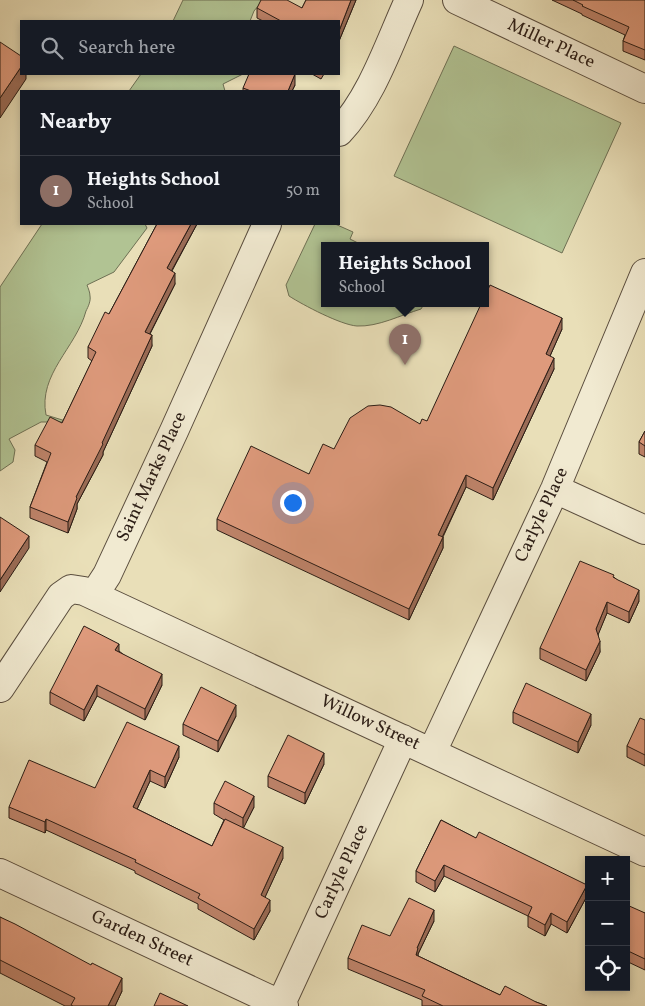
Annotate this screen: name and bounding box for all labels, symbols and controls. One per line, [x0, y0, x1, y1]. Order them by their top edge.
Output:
street label: Miller Place [503, 13, 599, 75]
search box [20, 20, 340, 75]
icon: search [38, 34, 66, 62]
text: Search here [78, 35, 175, 61]
text: Nearby [40, 108, 111, 137]
text: Heights School [87, 167, 220, 193]
text: 1 [53, 180, 59, 202]
text: 50 m [286, 180, 320, 202]
text: School [87, 193, 134, 215]
popup [321, 242, 489, 307]
text: Heights School [338, 251, 472, 277]
text: School [338, 277, 385, 299]
pin: 1 [389, 324, 421, 365]
street label: Saint Marks Place [111, 408, 193, 546]
street label: Carlyle Place [509, 463, 575, 567]
your location [280, 490, 306, 516]
street label: Willow Street [316, 689, 424, 757]
street label: Carlyle Place [309, 820, 375, 924]
map controls [585, 856, 630, 991]
button: + [585, 856, 630, 901]
button: − [585, 901, 630, 946]
street label: Garden Street [87, 904, 197, 974]
button: locate [585, 946, 630, 991]

